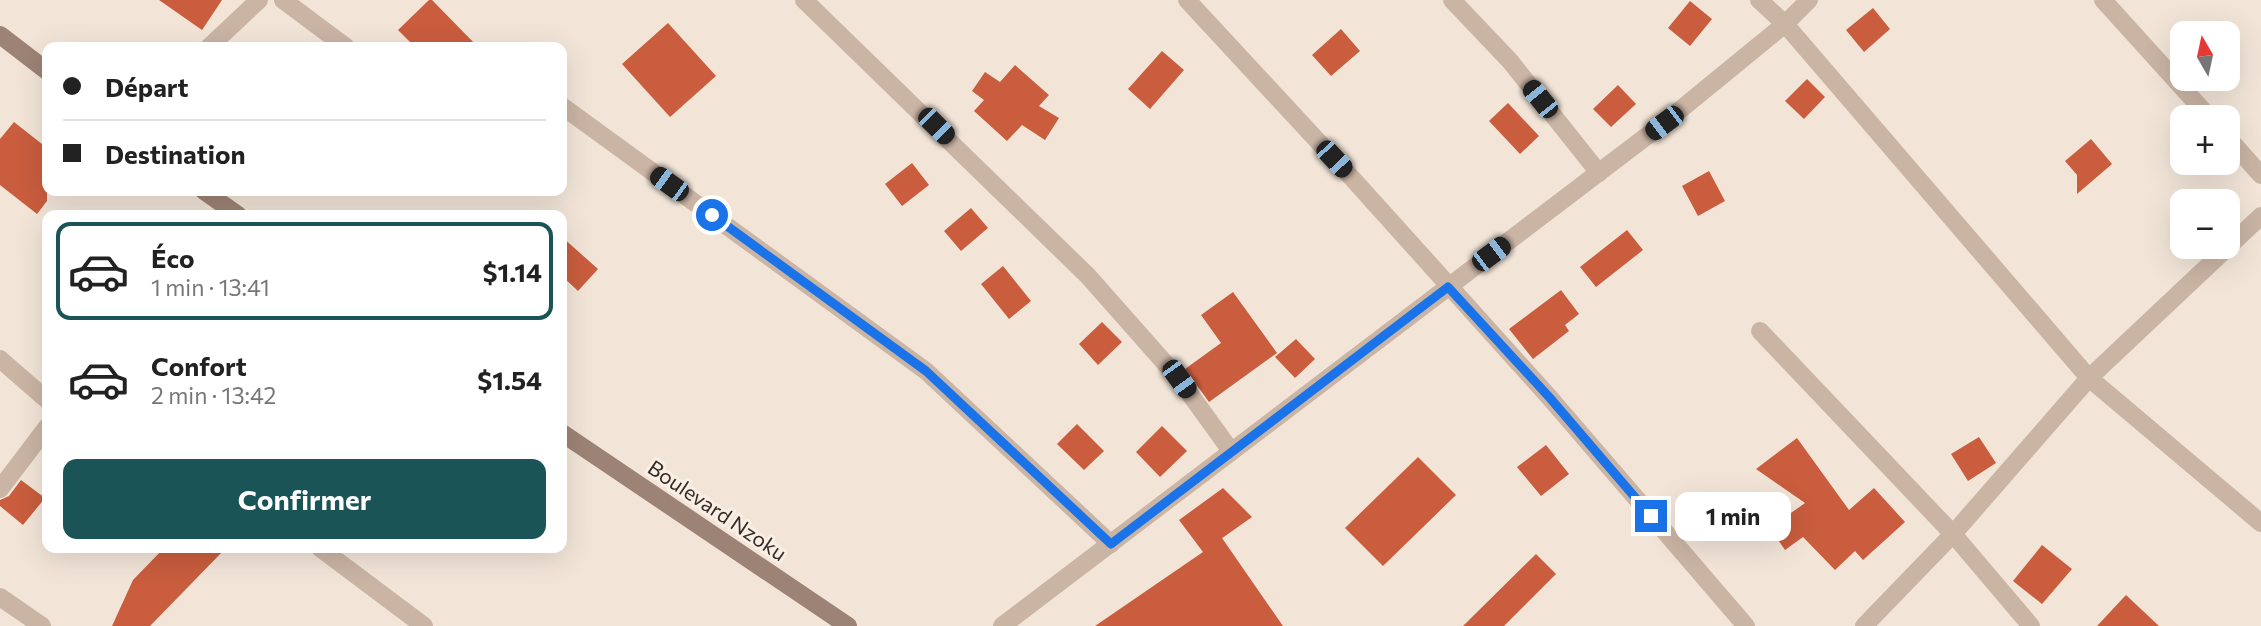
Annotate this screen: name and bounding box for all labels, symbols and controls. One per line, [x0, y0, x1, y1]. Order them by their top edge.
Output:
north arrow [2170, 21, 2240, 91]
map controls [2170, 21, 2240, 259]
text: Départ [105, 71, 189, 102]
car [1519, 76, 1562, 122]
car [1641, 102, 1688, 144]
car [914, 104, 959, 148]
button: + [2170, 105, 2240, 175]
car [1312, 136, 1357, 182]
text: Destination [105, 138, 246, 169]
car [646, 163, 693, 205]
button: − [2170, 189, 2240, 259]
route start [696, 199, 728, 231]
car [1468, 233, 1515, 275]
icon: car [67, 240, 130, 303]
text: Éco [151, 242, 195, 273]
text: $1.14 [483, 256, 542, 287]
text: 1 min · 13:41 [151, 273, 270, 301]
icon: car [67, 348, 130, 411]
text: Confort [151, 350, 247, 381]
car [1159, 356, 1200, 402]
text: $1.54 [477, 364, 542, 395]
text: 2 min · 13:42 [151, 381, 276, 409]
street label: Boulevard Nzoku [644, 454, 792, 565]
button: Confirmer [63, 459, 546, 539]
callout: 1 min [1676, 491, 1791, 540]
route end [1635, 500, 1667, 532]
text: 1 min [1706, 502, 1760, 530]

